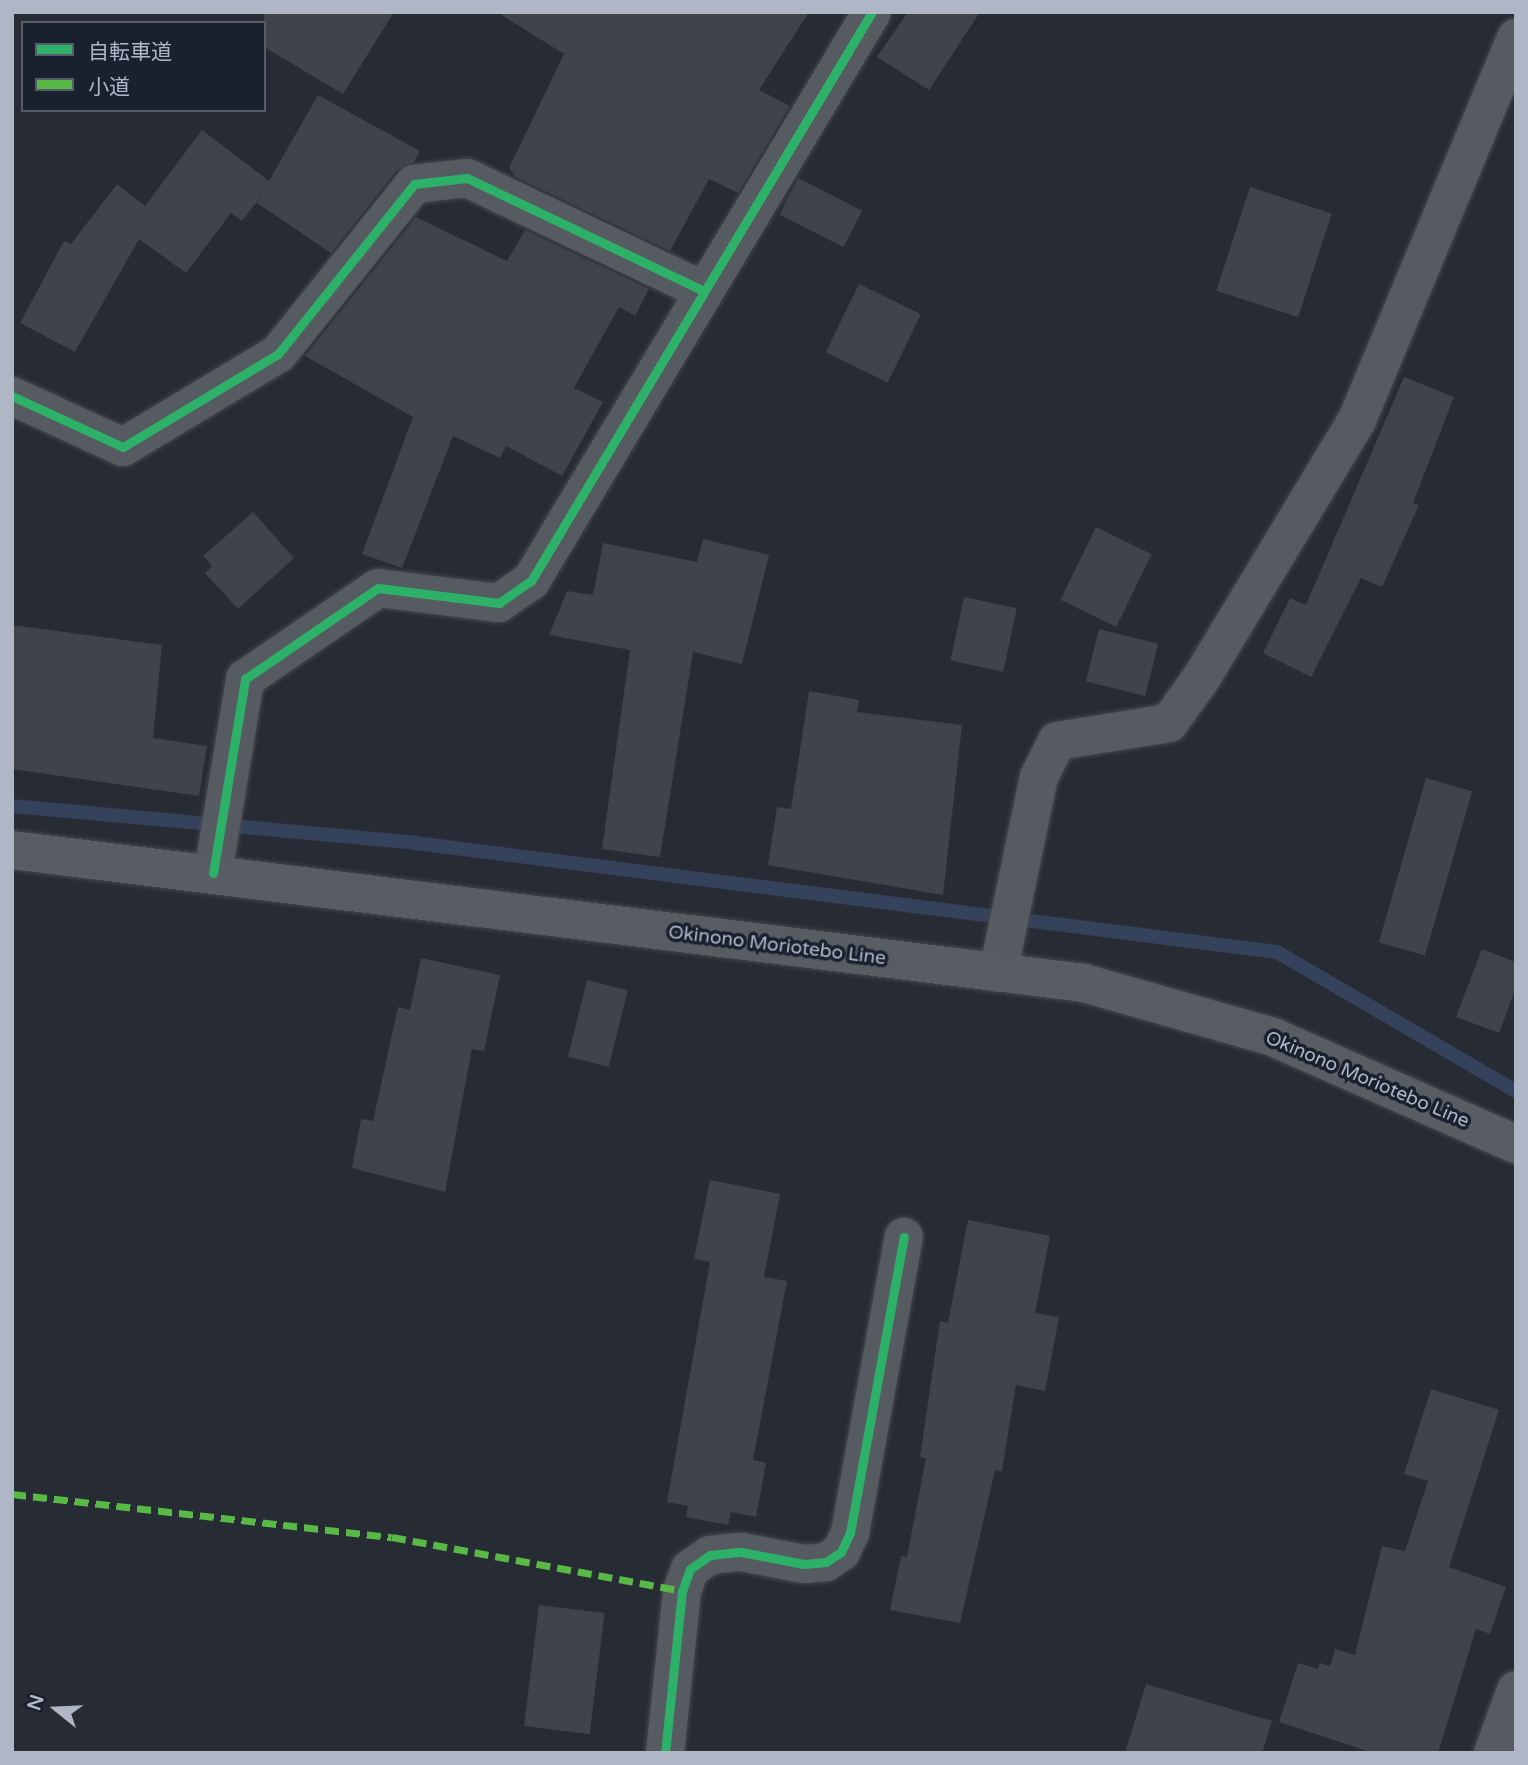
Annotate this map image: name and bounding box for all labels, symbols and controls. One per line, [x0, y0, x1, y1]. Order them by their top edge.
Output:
legend [21, 21, 266, 112]
text: 自転車道 [88, 40, 172, 65]
text: 小道 [88, 75, 130, 100]
street label: Okinono Moriotebo Line [667, 921, 887, 971]
street label: Okinono Moriotebo Line [1262, 1027, 1472, 1133]
north arrow [21, 1674, 91, 1744]
text: N [23, 1692, 49, 1713]

